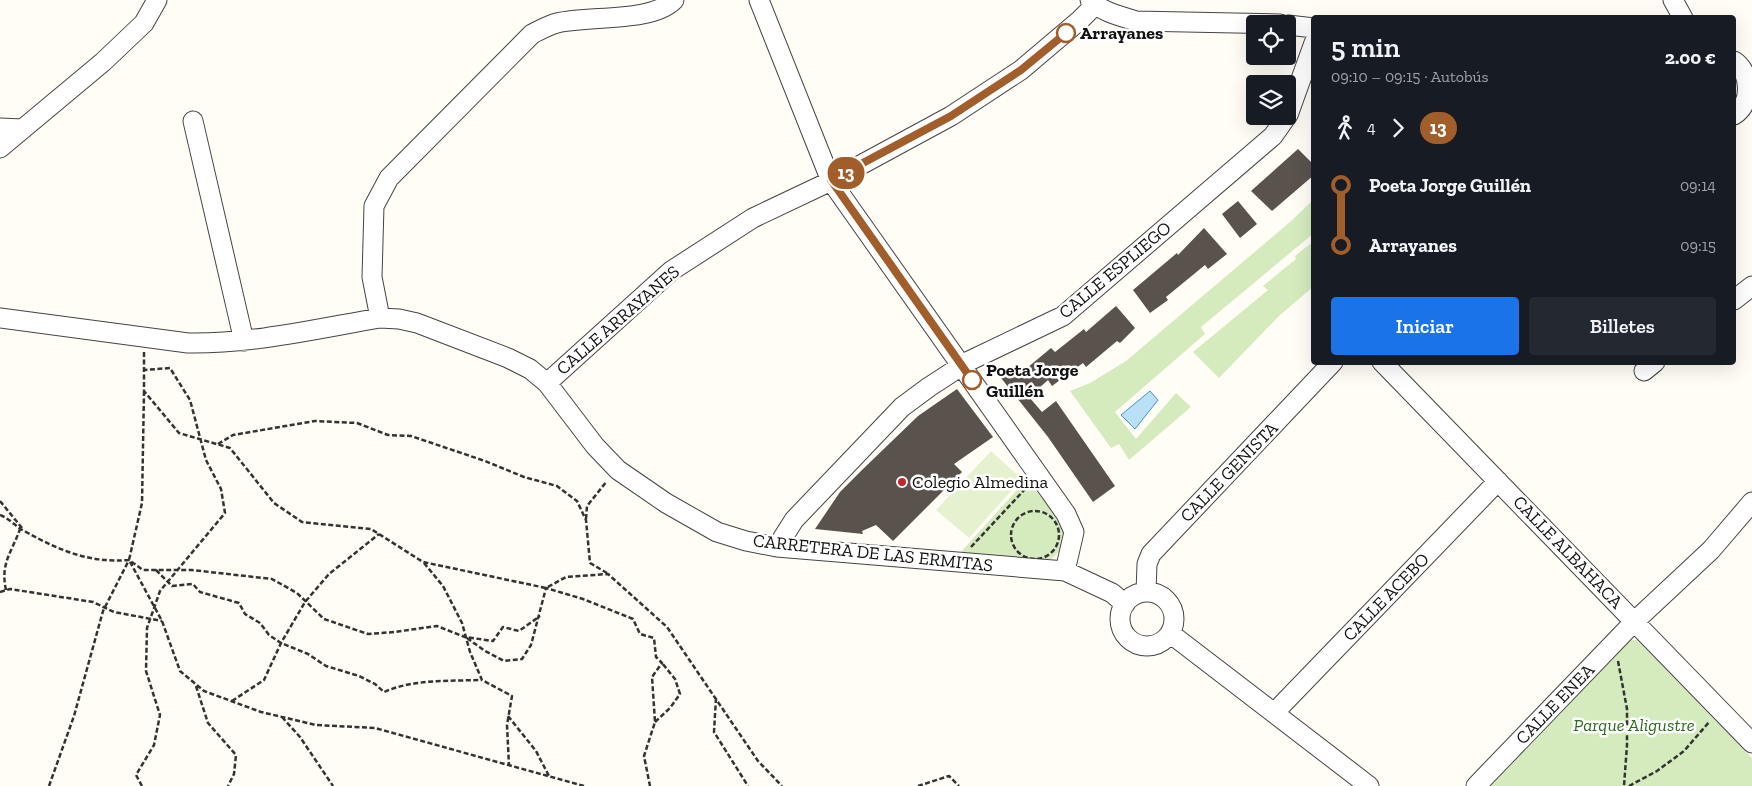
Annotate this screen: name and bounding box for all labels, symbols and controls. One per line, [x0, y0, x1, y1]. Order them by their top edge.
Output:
map controls [1246, 15, 1296, 125]
button: locate [1246, 15, 1296, 65]
place label: Arrayanes [1080, 22, 1163, 44]
marker: Arrayanes [1056, 23, 1076, 43]
text: 5 min [1331, 31, 1400, 64]
text: 2.00 € [1665, 46, 1716, 69]
text: 09:10 – 09:15 · Autobús [1331, 67, 1489, 86]
button: layers [1246, 75, 1296, 125]
icon: walk [1331, 114, 1359, 142]
icon: forward [1384, 114, 1412, 142]
text: 13 [1430, 117, 1447, 139]
text: 4 [1367, 118, 1376, 137]
line badge: 13 [824, 157, 868, 189]
text: 13 [838, 162, 854, 184]
text: Poeta Jorge Guillén [1369, 174, 1531, 197]
text: 09:14 [1680, 176, 1716, 195]
street label: CALLE ESPLIEGO [1054, 217, 1176, 323]
text: Arrayanes [1369, 234, 1457, 257]
text: 09:15 [1680, 236, 1716, 255]
street label: CALLE ARRAYANES [552, 261, 684, 379]
button: Iniciar [1331, 297, 1519, 355]
button: Billetes [1529, 297, 1716, 355]
place label: Poeta Jorge Guillén [986, 359, 1079, 402]
marker: Poeta Jorge Guillén [962, 370, 982, 390]
street label: CALLE GENISTA [1176, 417, 1283, 527]
place label: Colegio Almedina [912, 471, 1048, 493]
marker: Colegio Almedina [896, 476, 908, 488]
street label: CALLE ALBAHACA [1508, 491, 1628, 613]
street label: CARRETERA DE LAS ERMITAS [752, 529, 994, 577]
street label: CALLE ACEBO [1338, 548, 1434, 646]
street label: CALLE ENEA [1511, 659, 1599, 749]
park label: Parque Aligustre [1573, 714, 1695, 736]

